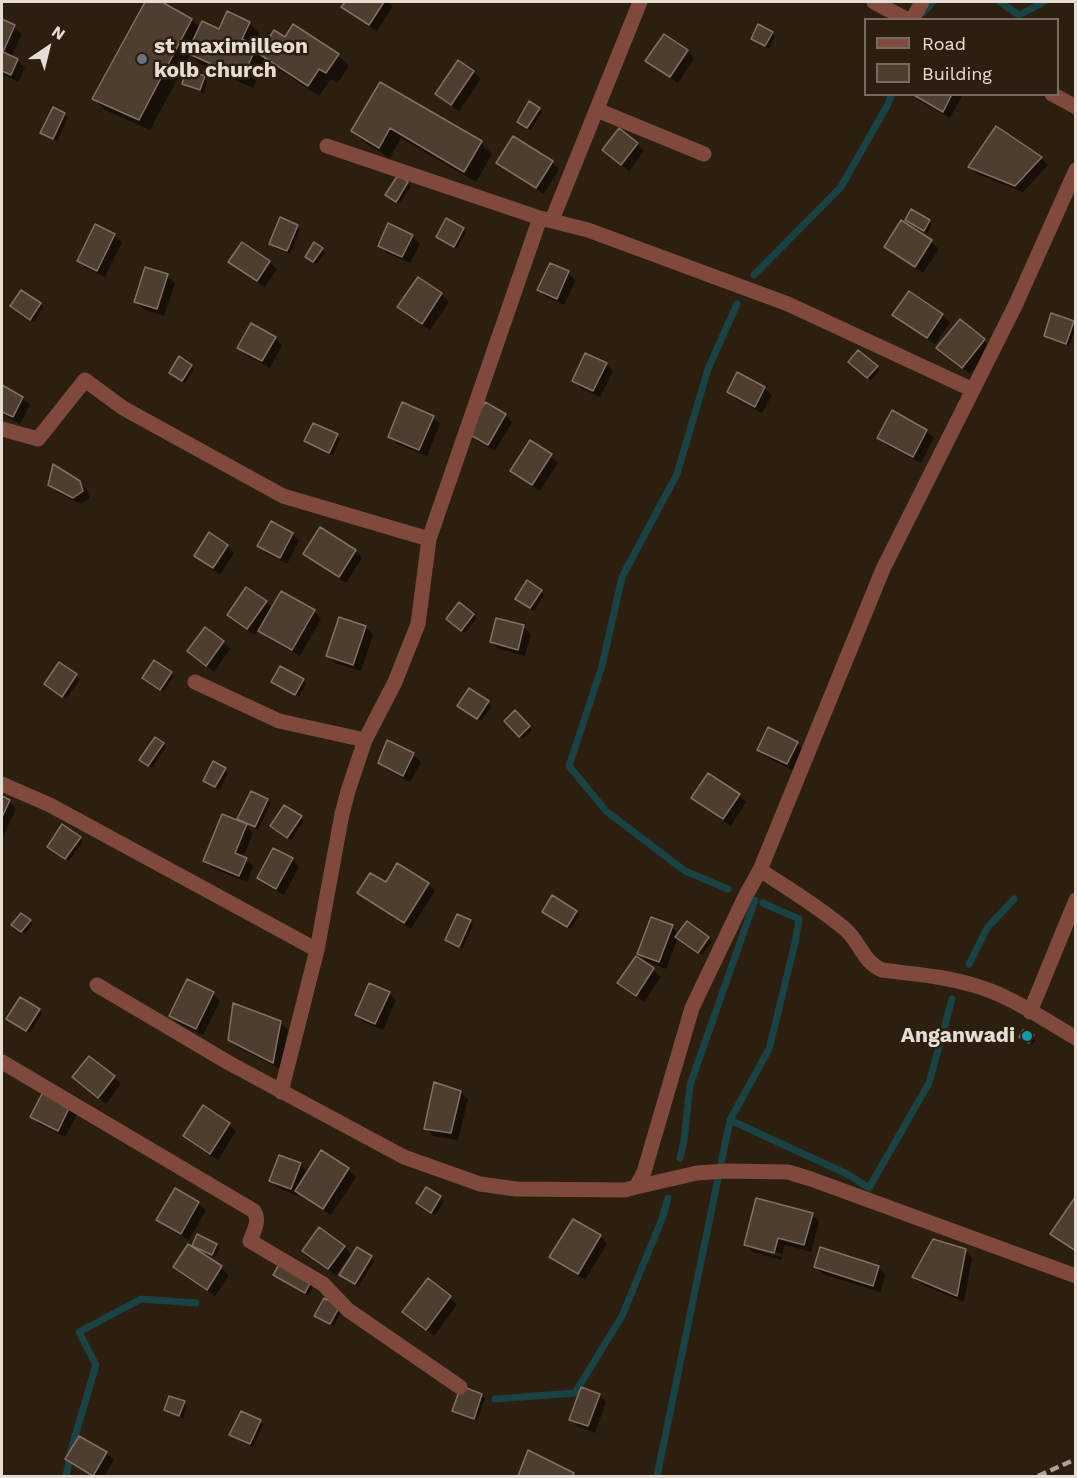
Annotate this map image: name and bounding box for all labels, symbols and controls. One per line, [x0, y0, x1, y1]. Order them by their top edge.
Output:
north arrow [18, 18, 78, 78]
legend [864, 18, 1059, 96]
text: N [48, 22, 69, 44]
text: Road [922, 33, 966, 54]
place label: st maximilleon kolb church [154, 34, 308, 84]
marker: st maximilleon kolb church [135, 52, 149, 66]
text: Building [922, 63, 992, 84]
place label: Anganwadi [901, 1023, 1015, 1049]
marker: Anganwadi [1020, 1029, 1034, 1043]

